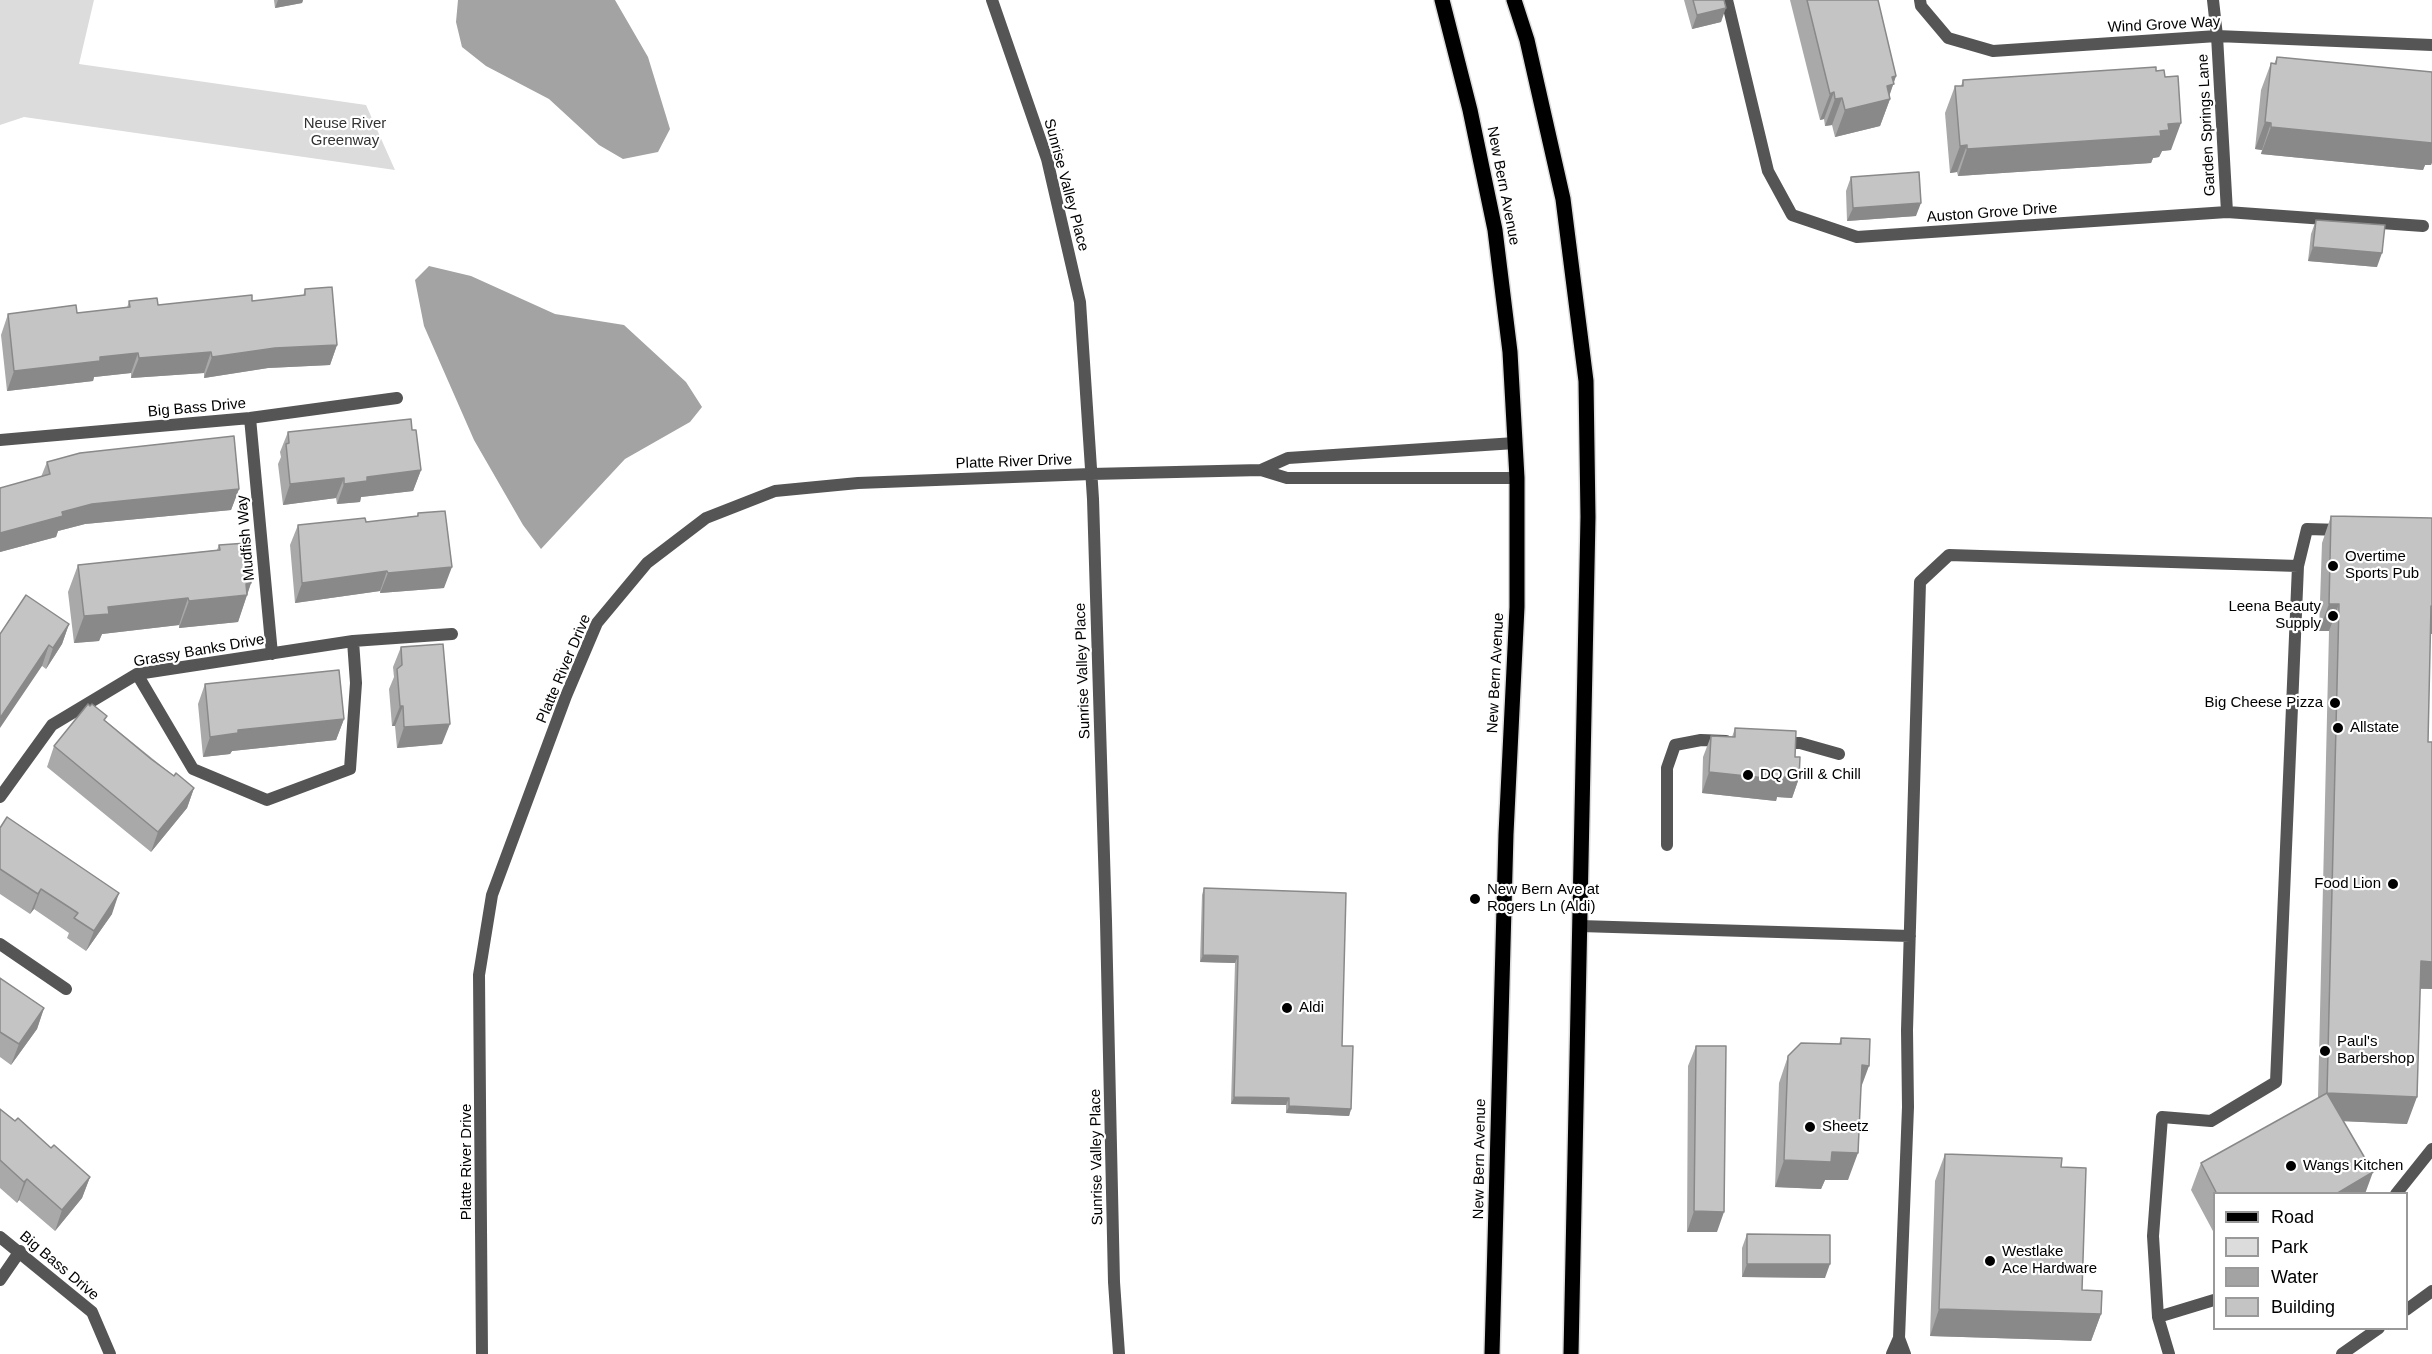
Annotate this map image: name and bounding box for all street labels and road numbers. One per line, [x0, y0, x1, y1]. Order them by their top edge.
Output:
street label: Wind Grove Way [2107, 13, 2221, 37]
street label: Garden Springs Lane [2194, 53, 2220, 197]
street label: Sunrise Valley Place [1040, 117, 1092, 253]
street label: New Bern Avenue [1483, 125, 1523, 247]
street label: Auston Grove Drive [1926, 199, 2058, 227]
street label: Big Bass Drive [147, 395, 247, 421]
street label: Platte River Drive [955, 451, 1073, 473]
street label: Mudfish Way [233, 494, 259, 582]
street label: Sunrise Valley Place [1072, 602, 1094, 740]
street label: Platte River Drive [533, 612, 595, 726]
street label: New Bern Avenue [1484, 612, 1508, 734]
street label: Grassy Banks Drive [132, 631, 266, 671]
street label: Sunrise Valley Place [1087, 1089, 1107, 1225]
street label: New Bern Avenue [1470, 1099, 1490, 1219]
street label: Platte River Drive [458, 1104, 476, 1220]
street label: Big Bass Drive [16, 1227, 102, 1305]

